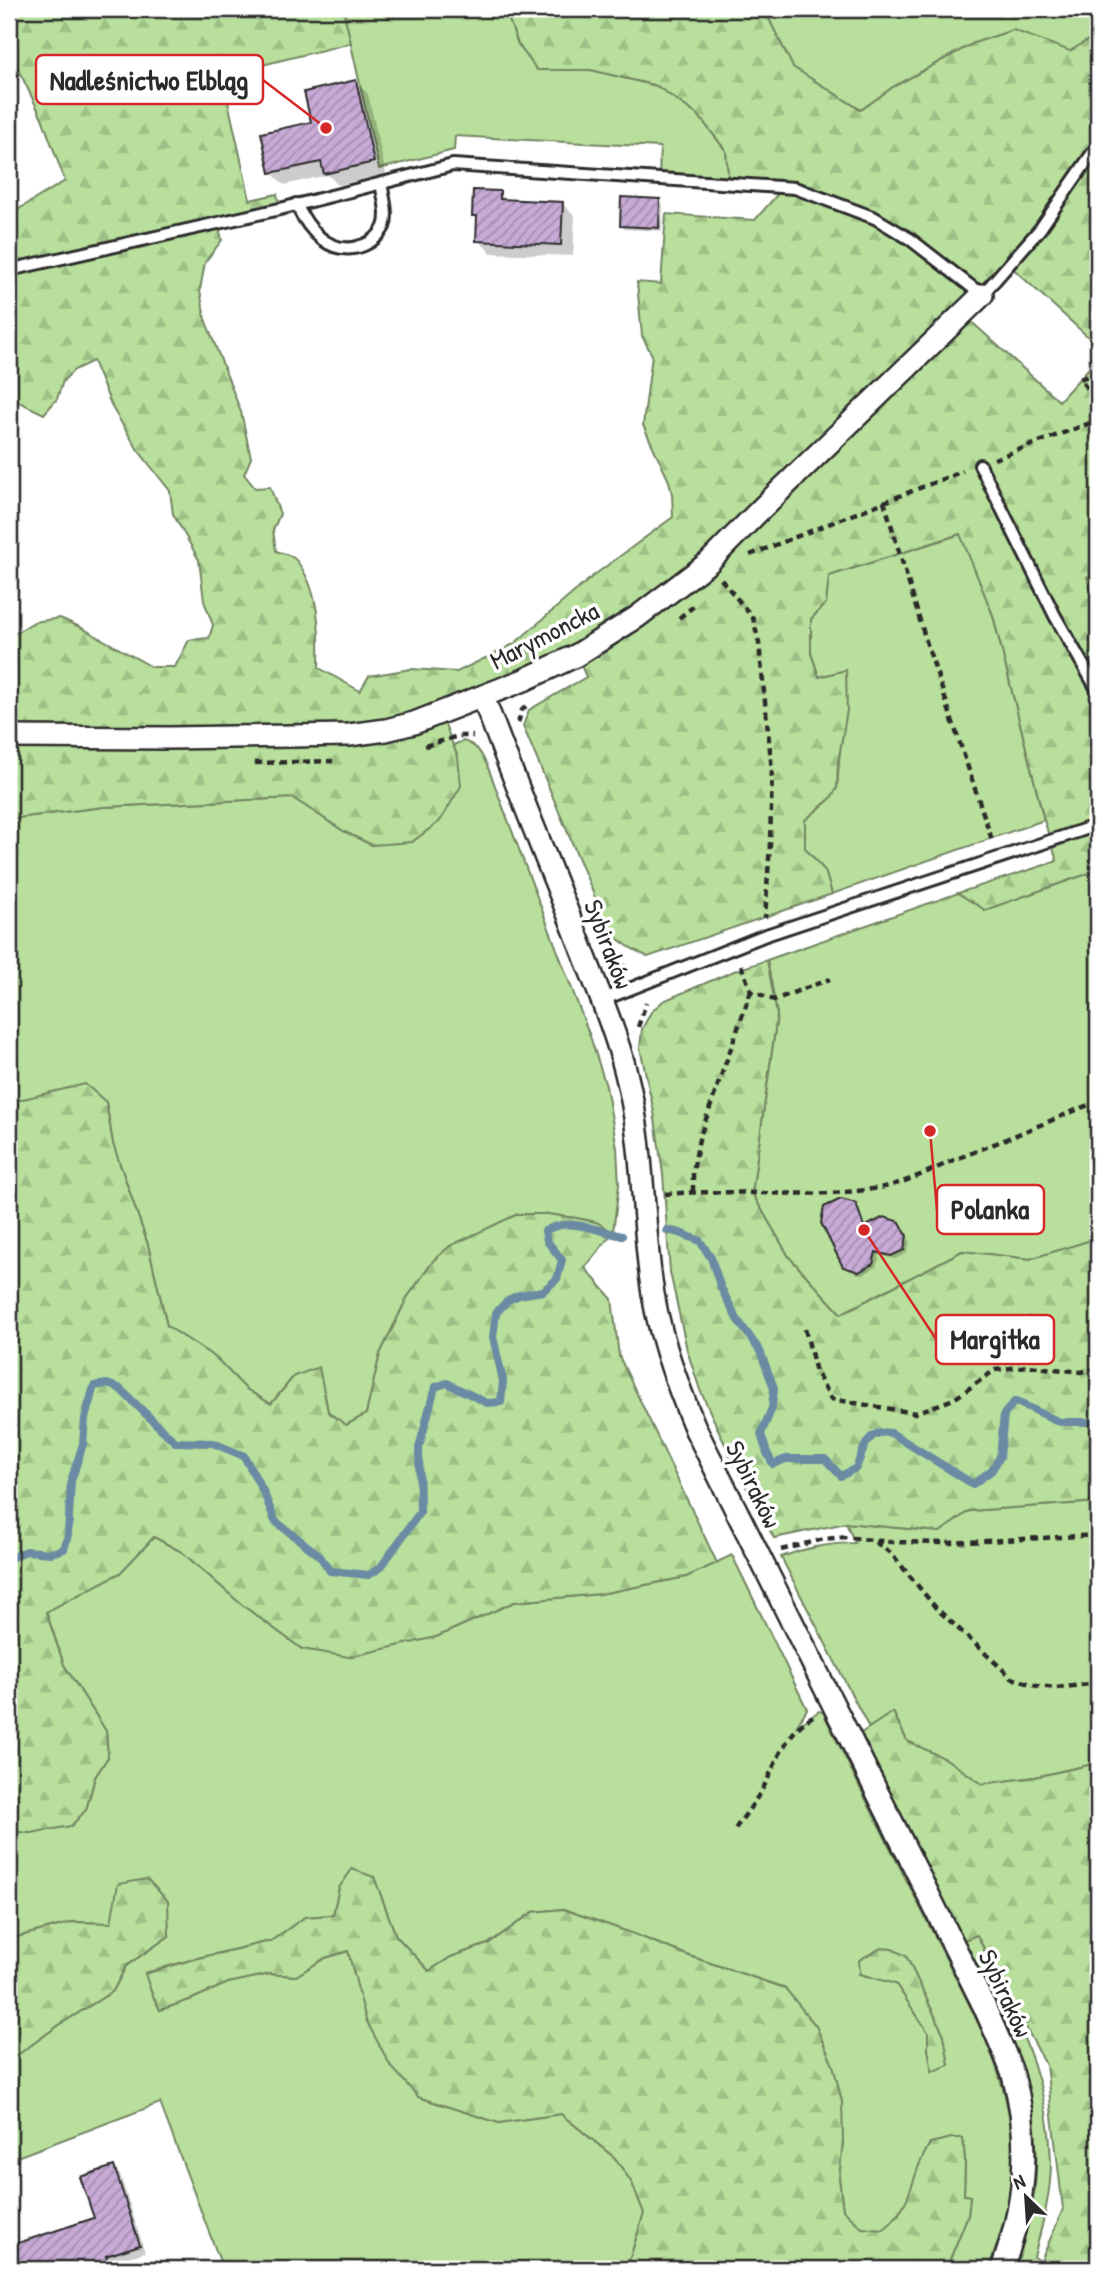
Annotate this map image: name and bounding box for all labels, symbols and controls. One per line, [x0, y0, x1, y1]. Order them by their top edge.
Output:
callout: Nadleśnictwo Elbląg [36, 55, 263, 104]
text: Nadleśnictwo Elbląg [50, 61, 248, 100]
street label: Marymoncka [484, 593, 604, 677]
street label: Sybiraków [576, 894, 642, 994]
callout: Polanka [937, 1185, 1044, 1234]
text: Polanka [951, 1190, 1029, 1228]
callout: Margitka [936, 1315, 1054, 1364]
text: Margitka [950, 1320, 1040, 1359]
street label: Sybiraków [718, 1435, 790, 1533]
street label: Sybiraków [970, 1943, 1042, 2043]
north arrow [992, 2162, 1062, 2232]
text: N [1009, 2168, 1029, 2196]

